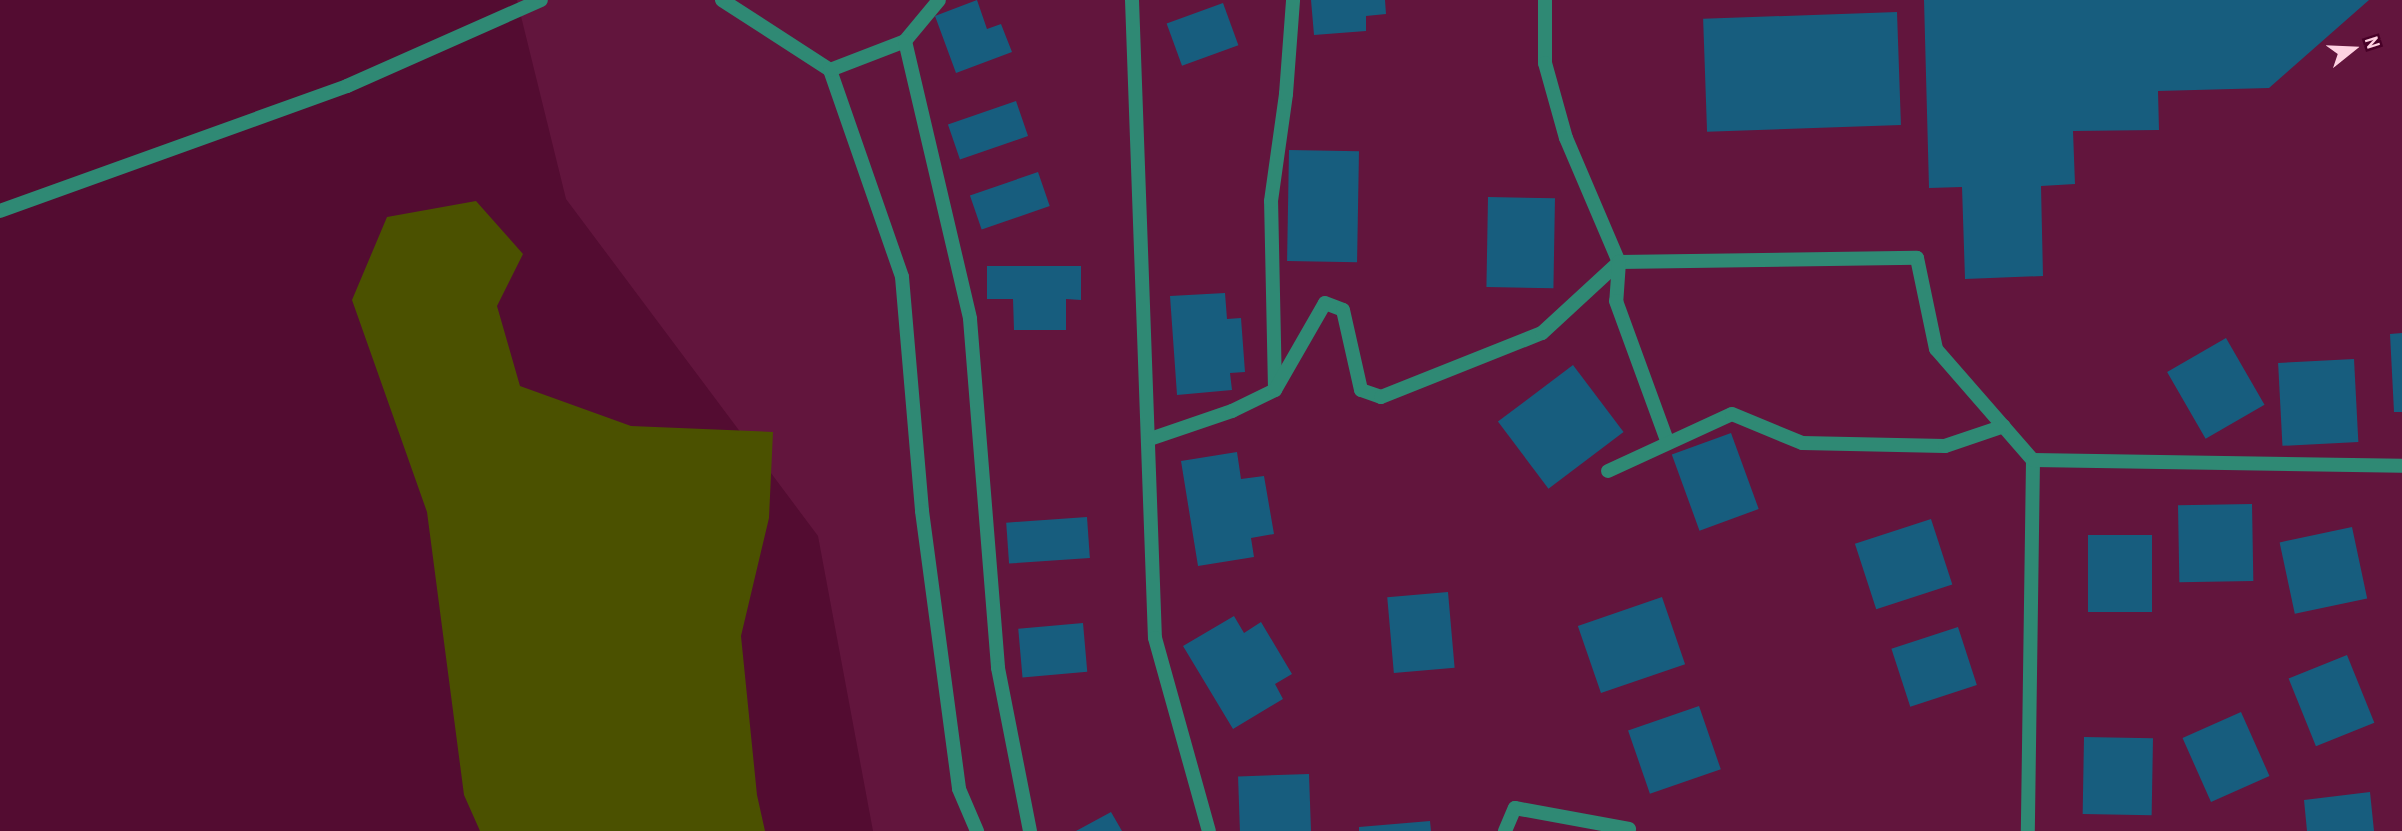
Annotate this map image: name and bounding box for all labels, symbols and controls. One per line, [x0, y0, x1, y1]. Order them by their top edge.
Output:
north arrow [2318, 14, 2388, 84]
text: N [2359, 33, 2387, 52]

